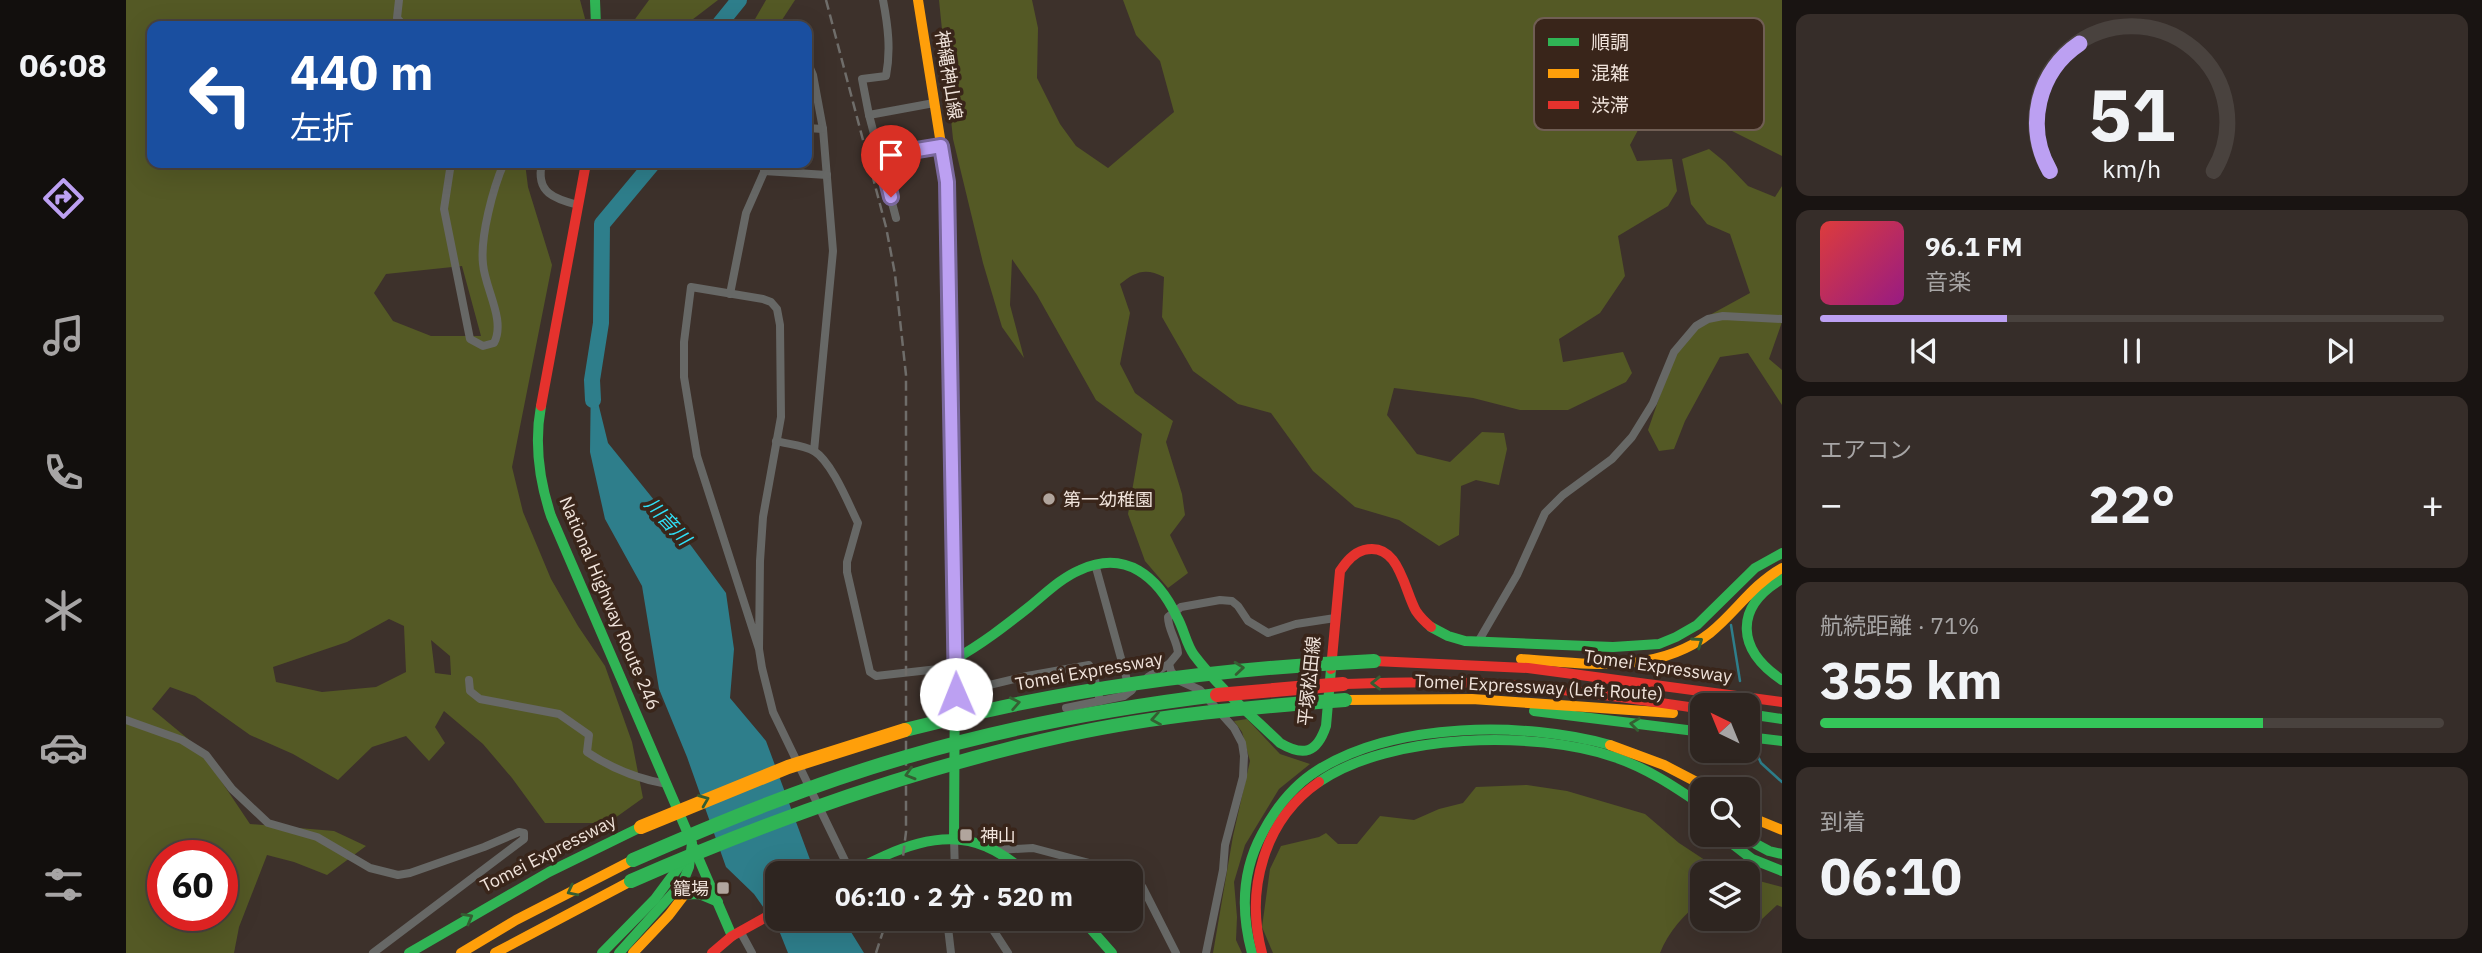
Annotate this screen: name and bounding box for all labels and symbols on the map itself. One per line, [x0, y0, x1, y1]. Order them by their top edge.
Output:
legend [1534, 18, 1764, 130]
street label: 神縄神山線 [931, 29, 967, 121]
text: 順調 [1591, 30, 1629, 54]
text: 混雑 [1591, 61, 1629, 85]
text: 渋滞 [1591, 93, 1629, 117]
pin [861, 125, 921, 197]
place label: 第一幼稚園 [1063, 488, 1153, 511]
marker: 第一幼稚園 [1041, 491, 1057, 507]
water label: 川音川 [640, 492, 698, 551]
street label: National Highway Route 246 [555, 493, 665, 713]
street label: 平塚松田線 [1293, 635, 1325, 727]
one-way arrow [1690, 638, 1703, 650]
street label: Tomei Expressway [1582, 644, 1734, 688]
street label: Tomei Expressway [1013, 647, 1165, 695]
position arrow [919, 657, 993, 731]
one-way arrow [1234, 661, 1245, 676]
street label: Tomei Expressway (Left Route) [1414, 669, 1664, 705]
one-way arrow [1370, 676, 1381, 691]
north arrow [1690, 693, 1760, 763]
one-way arrow [1008, 697, 1020, 712]
one-way arrow [1150, 711, 1162, 726]
one-way arrow [1629, 716, 1641, 731]
one-way arrow [904, 766, 916, 781]
one-way arrow [698, 794, 710, 808]
street label: Tomei Expressway [476, 809, 620, 897]
place label: 神山 [980, 824, 1016, 847]
marker: 神山 [958, 827, 974, 843]
speed limit sign: 60 [147, 840, 238, 931]
place label: 籠場 [673, 877, 709, 900]
marker: 籠場 [715, 880, 731, 896]
one-way arrow [567, 882, 579, 896]
one-way arrow [460, 913, 473, 926]

